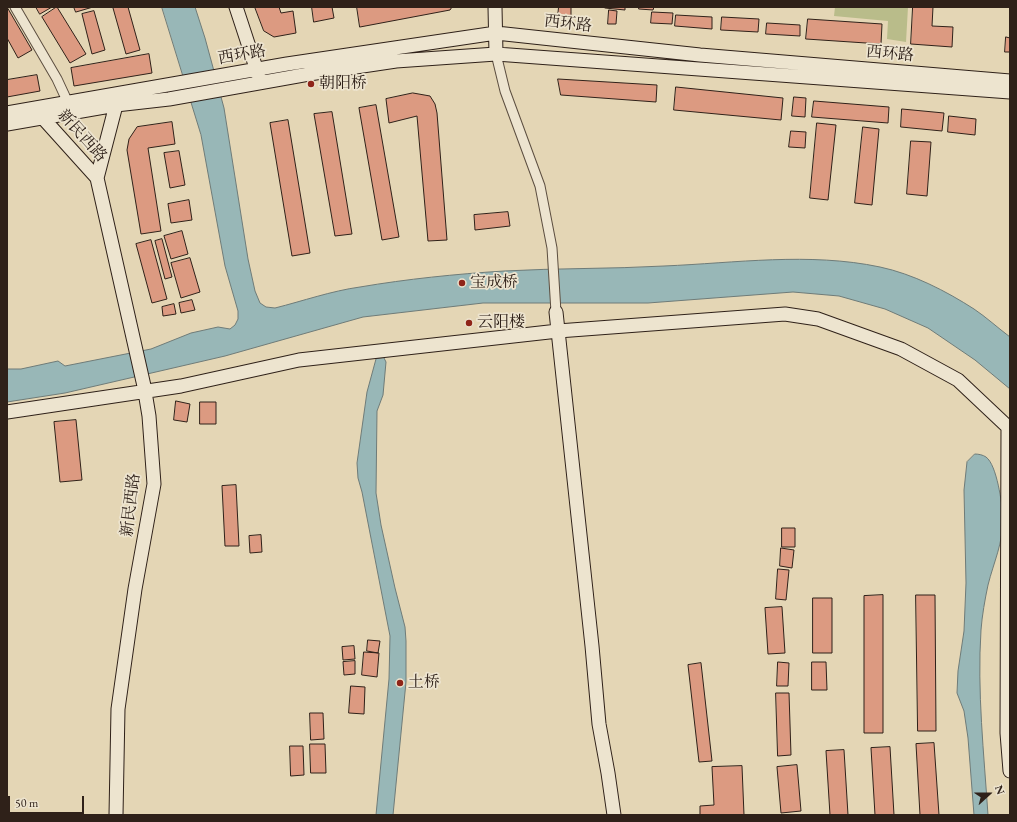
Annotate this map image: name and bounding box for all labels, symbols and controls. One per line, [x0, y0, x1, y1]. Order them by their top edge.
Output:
street label: 西环路 [543, 12, 593, 36]
street label: 西环路 [217, 41, 267, 69]
street label: 西环路 [865, 42, 915, 66]
place label: 朝阳桥 [319, 74, 367, 94]
marker: 朝阳桥 [306, 79, 316, 89]
street label: 新民西路 [53, 106, 111, 166]
place label: 宝成桥 [470, 273, 518, 293]
marker: 宝成桥 [457, 278, 467, 288]
place label: 云阳楼 [477, 313, 525, 333]
marker: 云阳楼 [464, 318, 474, 328]
street label: 新民西路 [118, 472, 144, 538]
place label: 土桥 [408, 673, 440, 693]
marker: 土桥 [395, 678, 405, 688]
north arrow [969, 774, 1009, 814]
text: N [992, 783, 1008, 796]
scale bar [10, 788, 86, 814]
text: 50 m [15, 795, 38, 811]

